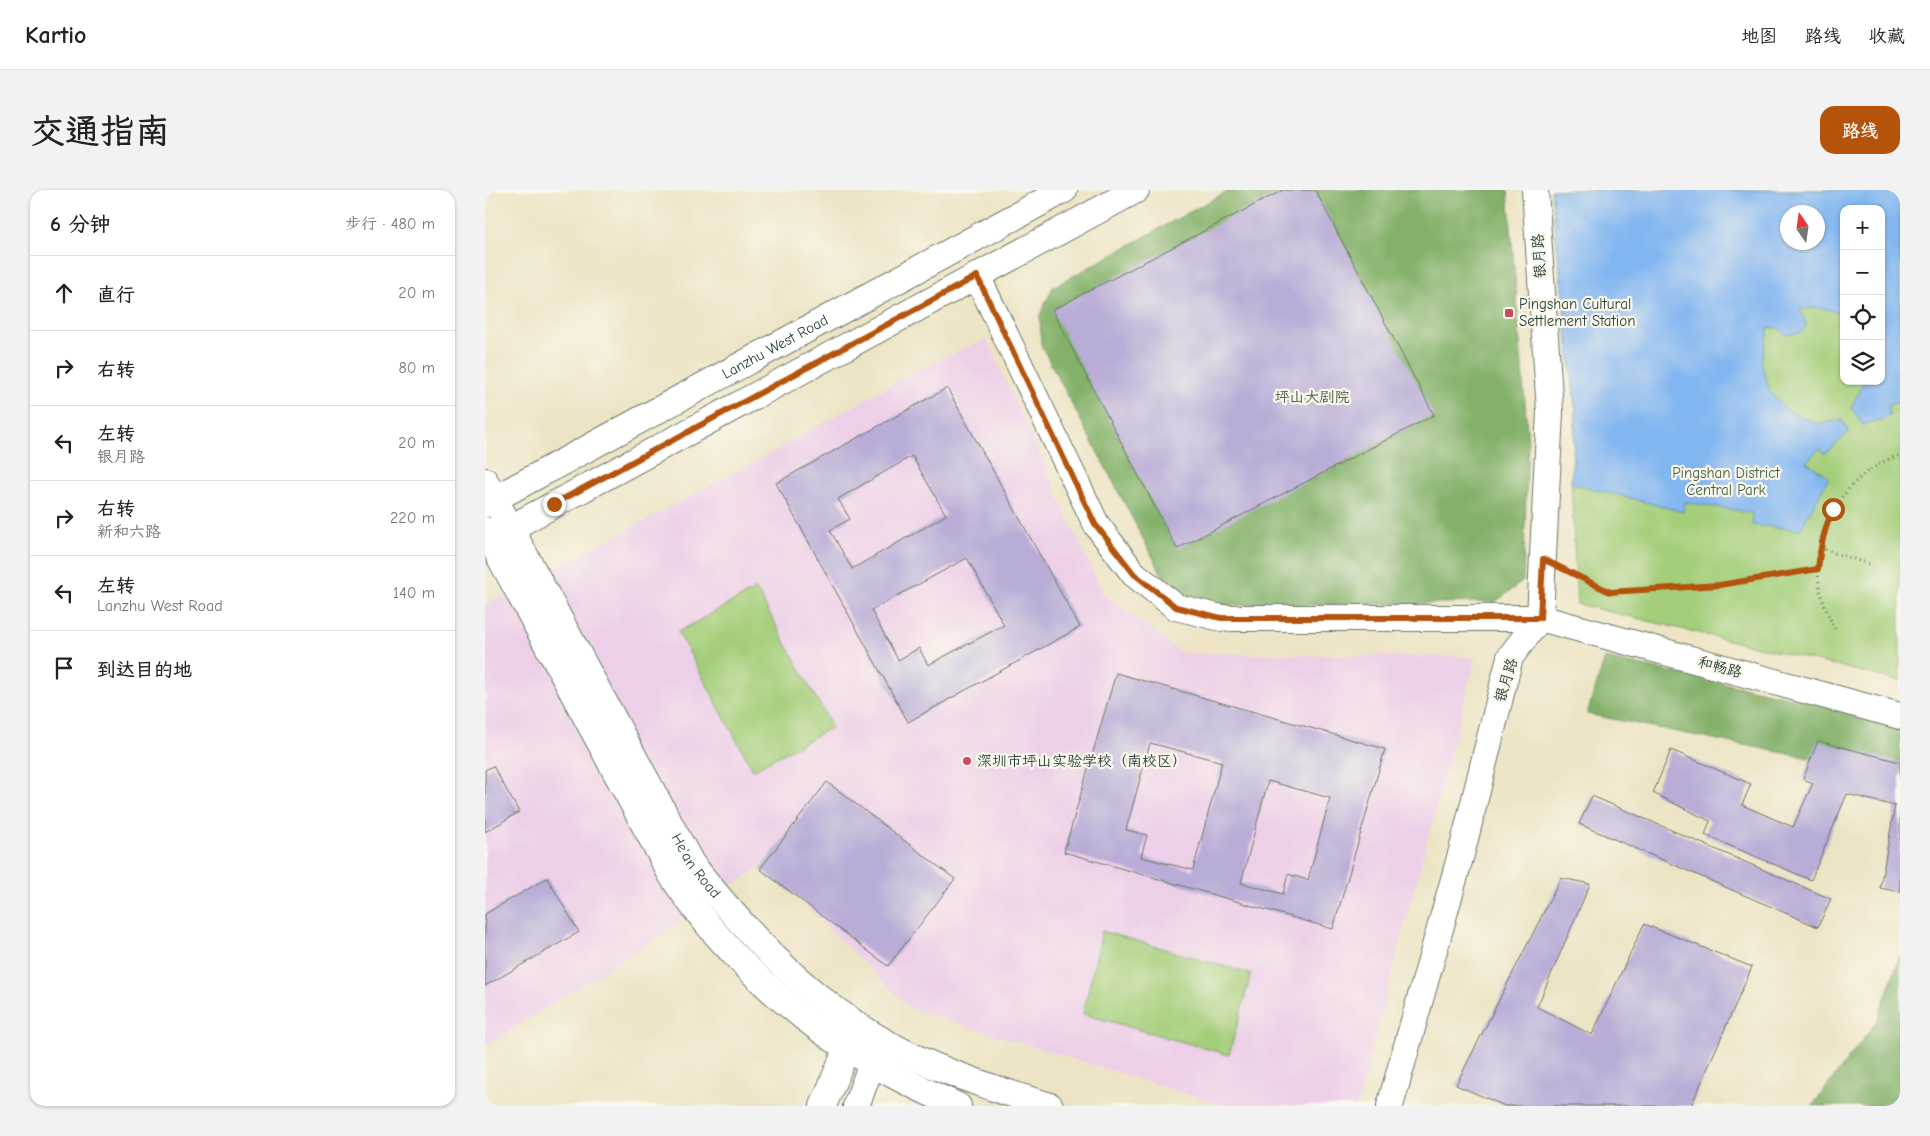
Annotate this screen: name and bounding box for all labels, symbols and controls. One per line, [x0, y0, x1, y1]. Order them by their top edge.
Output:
text: Kartio [25, 21, 87, 49]
text: 地图 [1741, 26, 1777, 47]
text: 路线 [1805, 26, 1841, 47]
text: 收藏 [1869, 26, 1905, 47]
button: 路线 [1820, 106, 1900, 154]
text: 交通指南 [30, 111, 170, 152]
north arrow [1780, 205, 1825, 250]
map controls [1840, 205, 1885, 385]
button: + [1840, 205, 1885, 250]
text: 6 分钟 [50, 212, 110, 236]
text: 步行 · 480 m [345, 215, 435, 233]
street label: 银月路 [1528, 233, 1550, 279]
button: − [1840, 250, 1885, 295]
icon: ahead [50, 279, 78, 307]
text: 直行 [97, 284, 135, 306]
text: 20 m [398, 284, 435, 302]
place label: Pingshan Cultural Settlement Station [1519, 295, 1636, 330]
button: locate [1840, 295, 1885, 340]
marker: Pingshan Cultural Settlement Station [1503, 307, 1515, 319]
street label: Lanzhu West Road [719, 311, 831, 383]
button: layers [1840, 340, 1885, 385]
icon: right [50, 354, 78, 382]
text: 右转 [97, 359, 135, 381]
text: 80 m [398, 359, 435, 377]
park label: 坪山大剧院 [1274, 388, 1350, 406]
text: 左转 [97, 423, 135, 445]
icon: left [50, 429, 78, 457]
text: 20 m [398, 434, 435, 452]
text: 银月路 [97, 448, 145, 466]
park label: Pingshan District Central Park [1672, 464, 1781, 499]
route end [543, 493, 566, 516]
text: 右转 [97, 498, 135, 520]
route start [1822, 498, 1845, 521]
icon: right [50, 504, 78, 532]
text: 220 m [390, 509, 435, 527]
text: 新和六路 [97, 523, 161, 541]
text: 左转 [97, 575, 135, 597]
icon: left [50, 579, 78, 607]
text: 140 m [393, 584, 435, 602]
text: Lanzhu West Road [97, 597, 223, 615]
street label: 和畅路 [1696, 652, 1744, 682]
icon: arrive [50, 654, 78, 682]
street label: 银月路 [1491, 656, 1521, 704]
text: 到达目的地 [97, 659, 192, 681]
place label: 深圳市坪山实验学校（南校区） [977, 752, 1187, 770]
marker: 深圳市坪山实验学校（南校区） [961, 755, 973, 767]
street label: He'an Road [668, 830, 725, 902]

